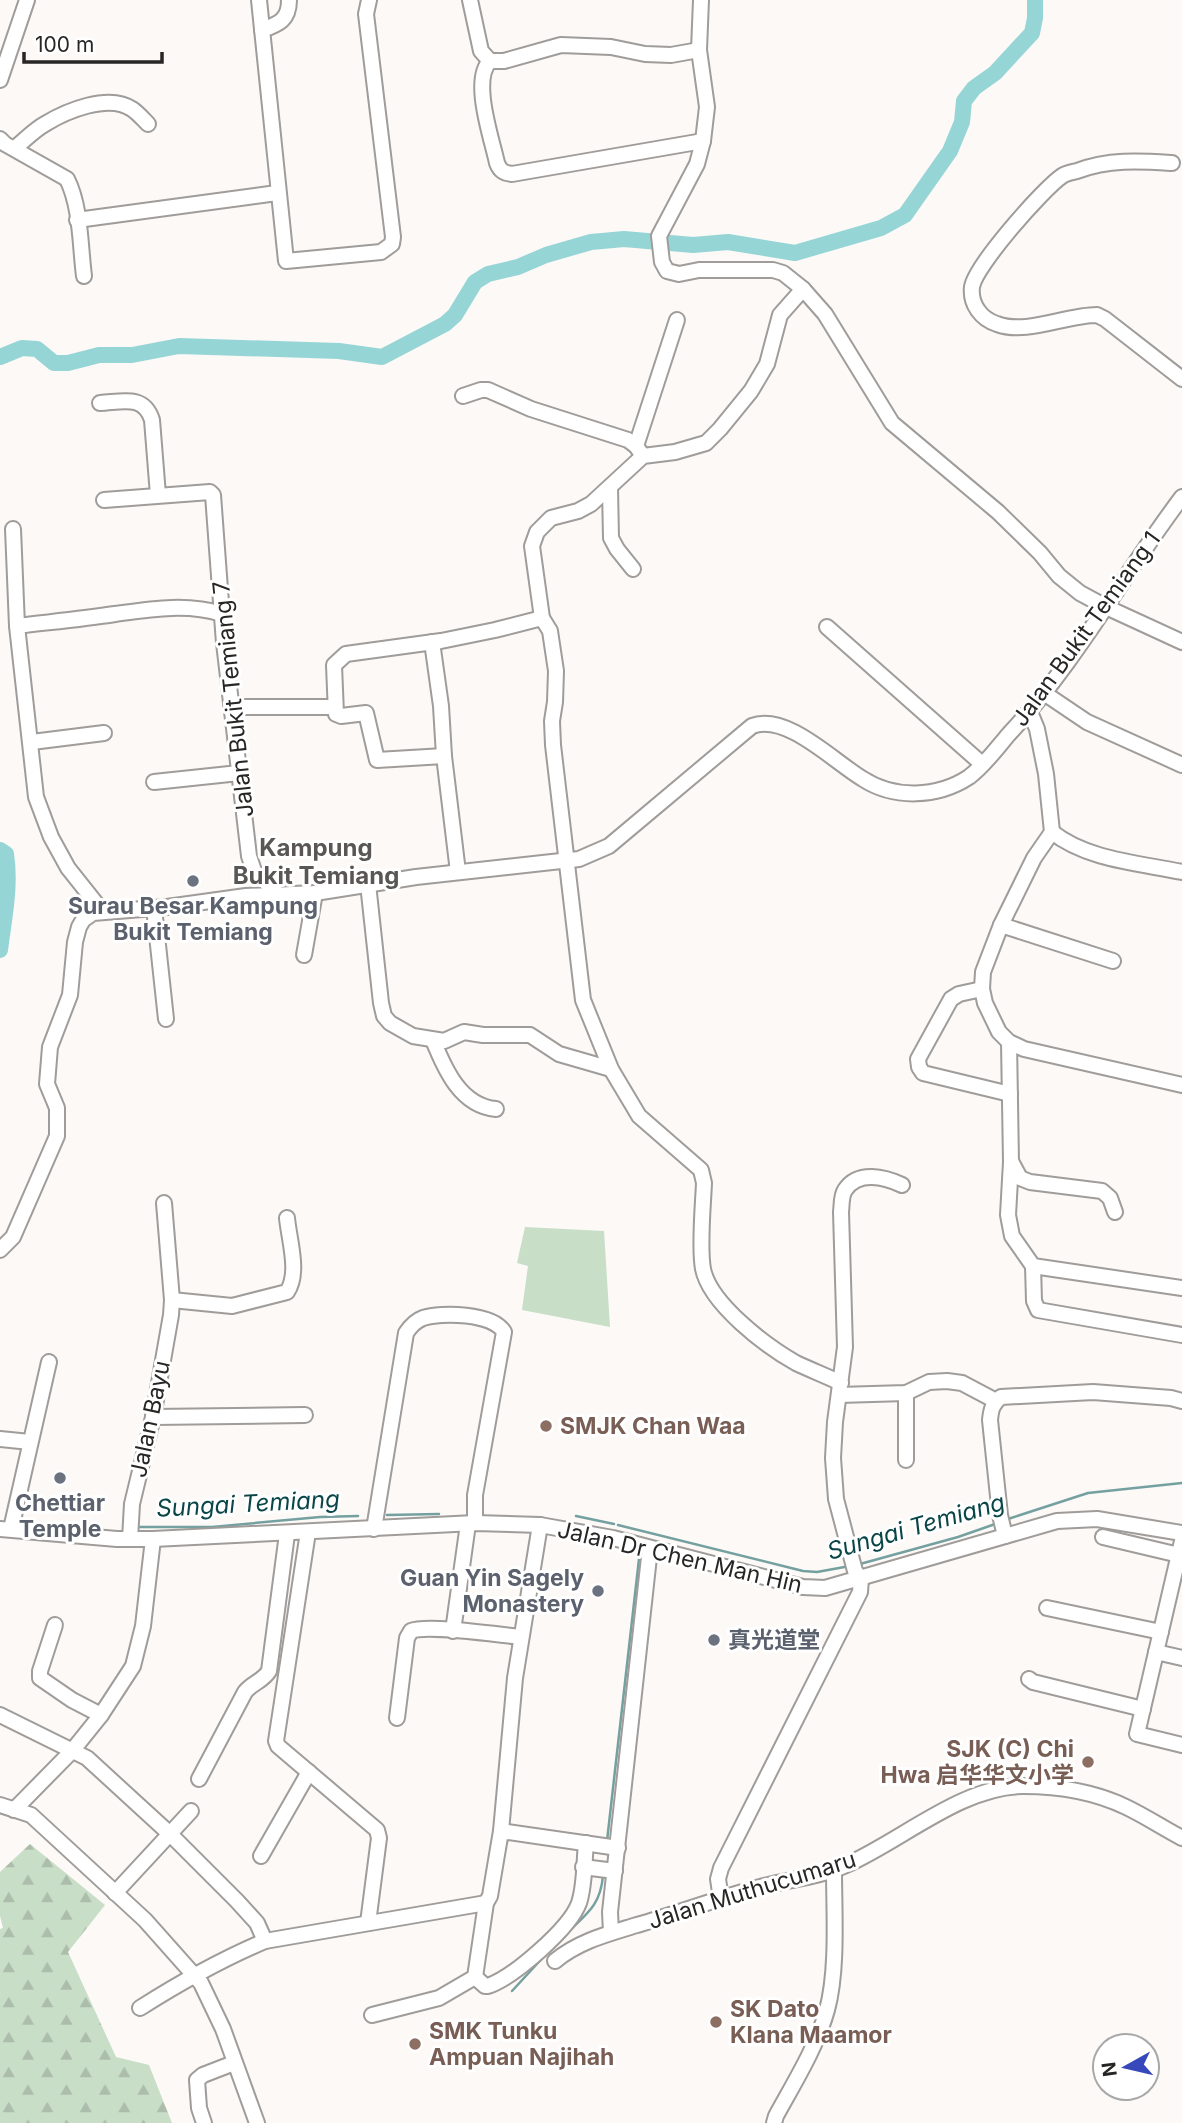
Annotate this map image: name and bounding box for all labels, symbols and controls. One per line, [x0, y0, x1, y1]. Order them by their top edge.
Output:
scale bar [24, 21, 163, 65]
text: 100 m [35, 32, 94, 57]
street label: Jalan Bukit Temiang 1 [1006, 526, 1166, 732]
street label: Jalan Bukit Temiang 7 [207, 579, 259, 819]
district label: Kampung Bukit Temiang [233, 833, 399, 890]
marker: Surau Besar Kampung Bukit Temiang [185, 873, 201, 889]
place label: Surau Besar Kampung Bukit Temiang [68, 892, 318, 946]
street label: Jalan Bayu [124, 1358, 176, 1480]
place label: SMJK Chan Waa [560, 1412, 746, 1440]
marker: SMJK Chan Waa [538, 1418, 554, 1434]
marker: Chettiar Temple [52, 1470, 68, 1486]
water label: Sungai Temiang [155, 1484, 340, 1523]
water label: Sungai Temiang [824, 1487, 1008, 1566]
place label: Chettiar Temple [15, 1489, 105, 1543]
street label: Jalan Dr Chen Man Hin [555, 1515, 805, 1599]
place label: Guan Yin Sagely Monastery [400, 1564, 584, 1618]
marker: Guan Yin Sagely Monastery [590, 1583, 606, 1599]
place label: 真光道堂 [728, 1626, 820, 1654]
marker: 真光道堂 [706, 1632, 722, 1648]
place label: SJK (C) Chi Hwa 启华华文小学 [881, 1735, 1074, 1789]
marker: SJK (C) Chi Hwa 启华华文小学 [1080, 1754, 1096, 1770]
street label: Jalan Muthucumaru [645, 1845, 859, 1935]
place label: SK Dato Klana Maamor [730, 1995, 892, 2049]
marker: SK Dato Klana Maamor [708, 2014, 724, 2030]
place label: SMK Tunku Ampuan Najihah [429, 2017, 614, 2071]
north arrow [1091, 2032, 1161, 2102]
marker: SMK Tunku Ampuan Najihah [407, 2036, 423, 2052]
text: N [1097, 2061, 1122, 2078]

